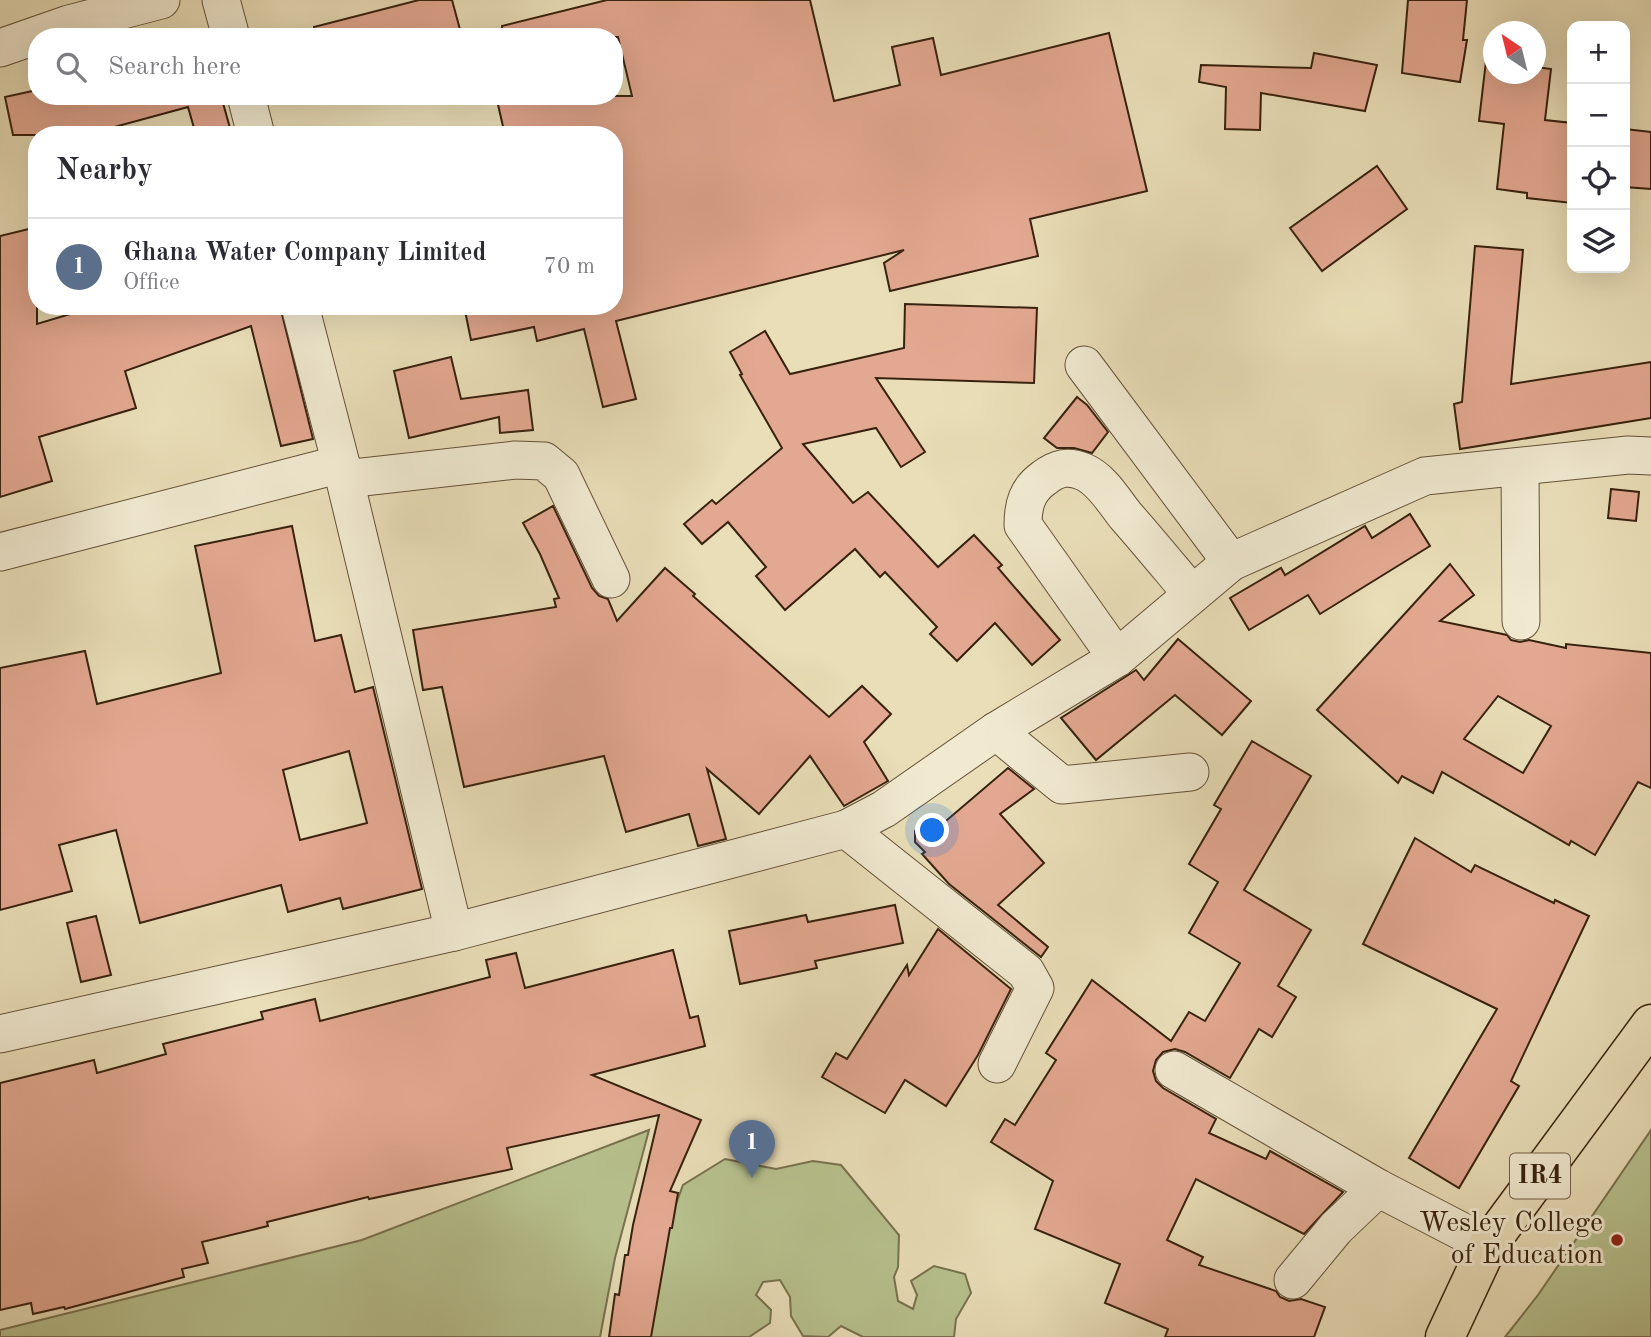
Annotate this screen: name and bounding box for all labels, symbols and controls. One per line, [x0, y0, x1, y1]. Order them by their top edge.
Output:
north arrow [1483, 21, 1546, 84]
map controls [1567, 21, 1630, 273]
button: + [1567, 21, 1630, 84]
search box [28, 28, 623, 105]
icon: search [52, 48, 90, 86]
text: Search here [108, 54, 241, 80]
button: − [1567, 84, 1630, 147]
button: locate [1567, 147, 1630, 210]
text: Nearby [56, 156, 153, 186]
button: layers [1567, 210, 1630, 273]
text: Ghana Water Company Limited [123, 240, 487, 266]
text: 1 [72, 255, 86, 278]
text: 70 m [544, 255, 595, 278]
text: Office [123, 271, 180, 294]
your location [915, 813, 949, 847]
pin: 1 [729, 1120, 775, 1178]
road number: IR4 [1510, 1154, 1570, 1198]
place label: Wesley College of Education [1419, 1210, 1603, 1270]
marker: Wesley College of Education [1609, 1232, 1625, 1248]

